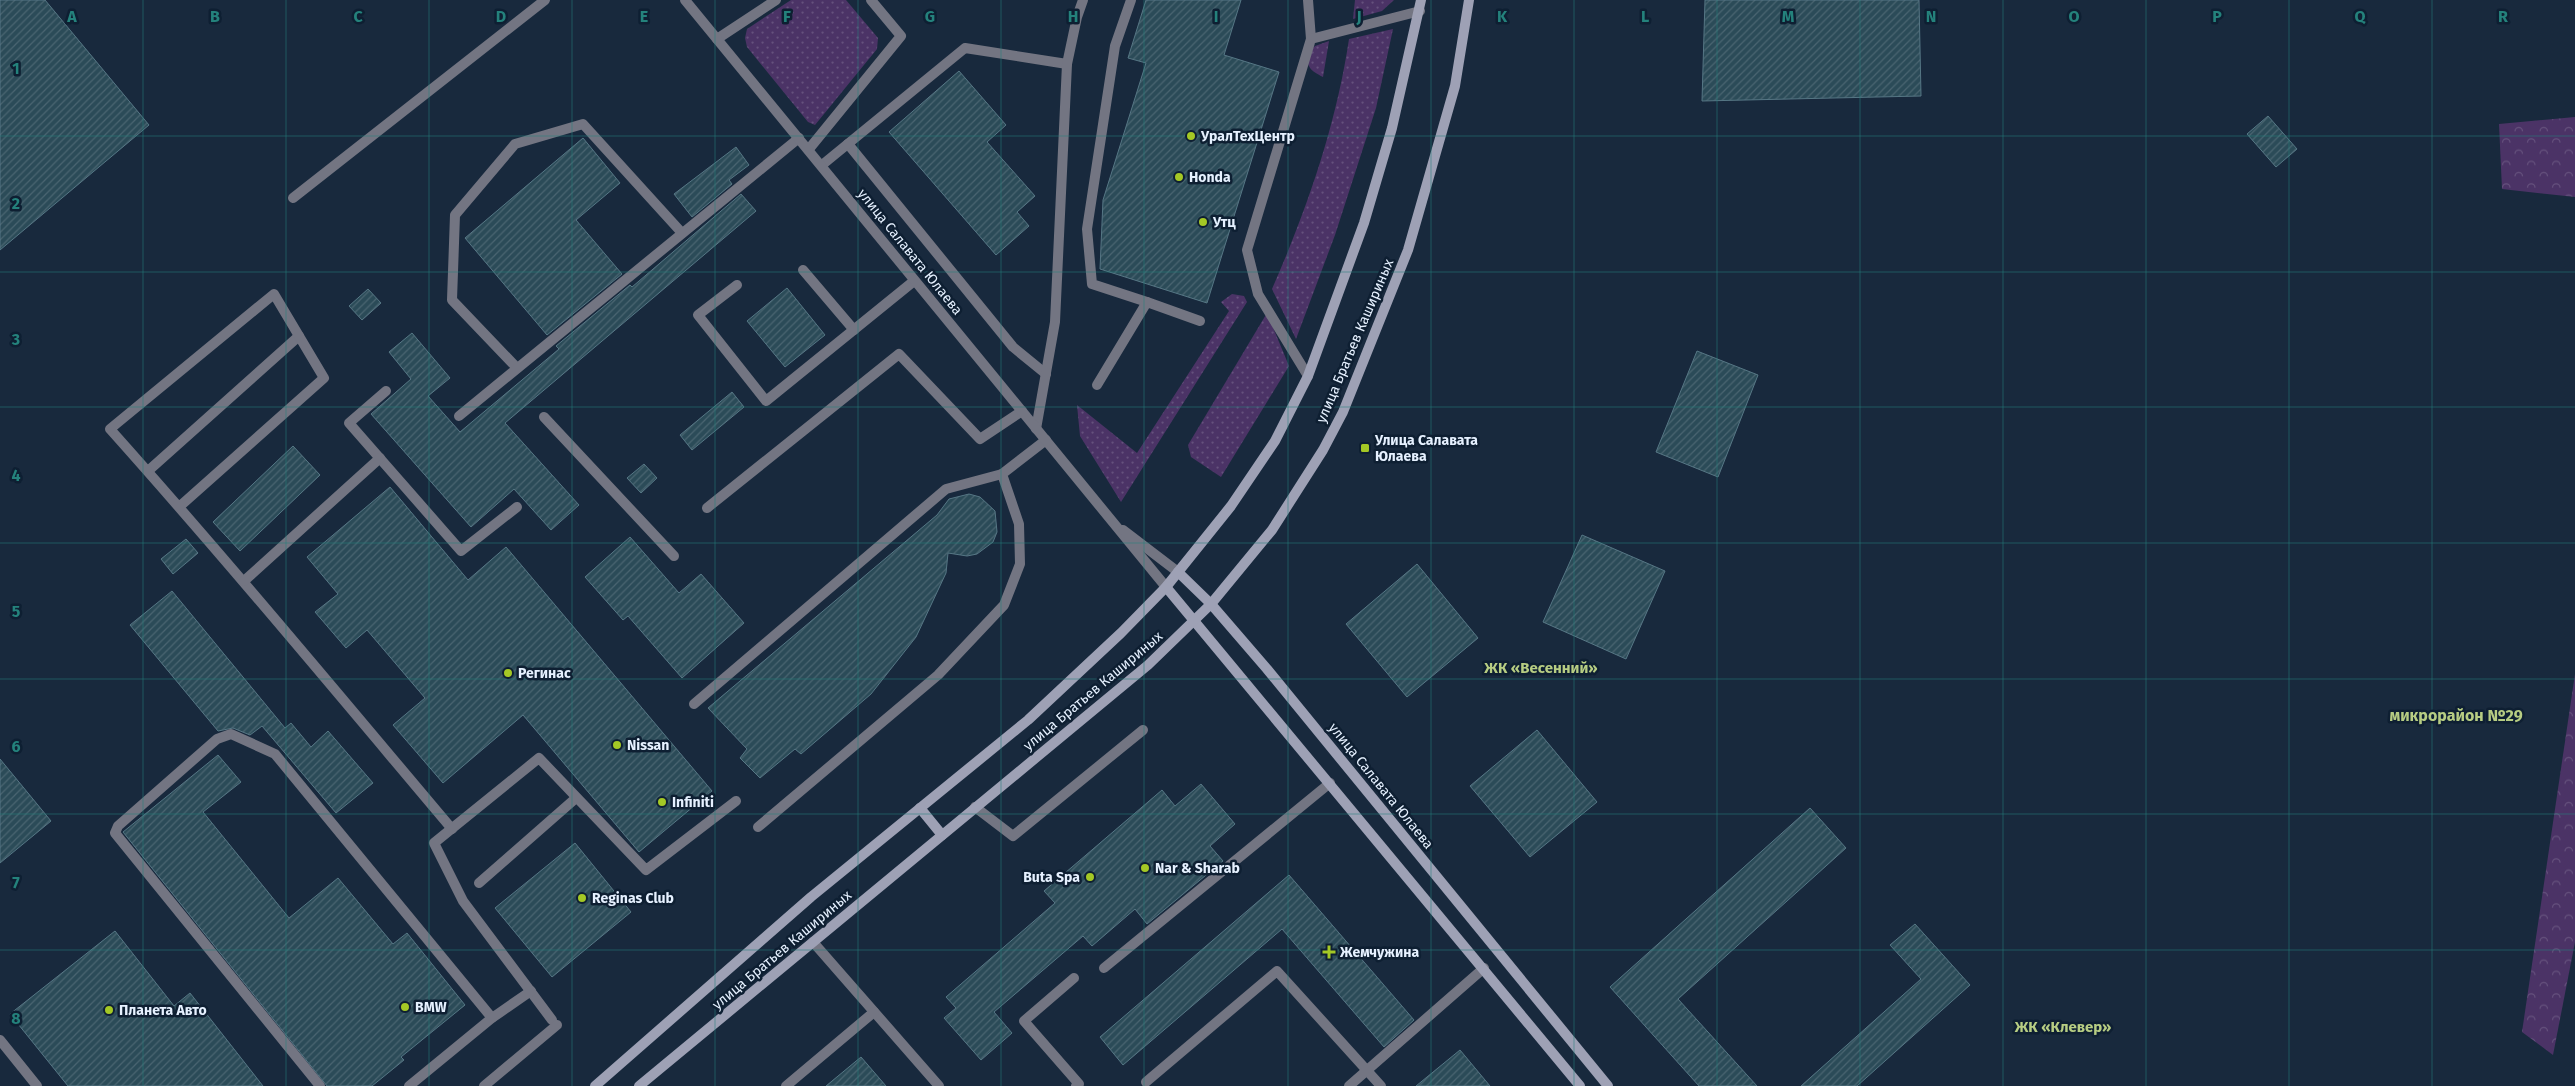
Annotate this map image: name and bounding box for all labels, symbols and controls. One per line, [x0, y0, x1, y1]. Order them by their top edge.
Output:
text: A [66, 7, 77, 26]
text: B [210, 7, 220, 26]
text: C [353, 7, 363, 26]
text: D [496, 7, 506, 26]
text: E [640, 7, 648, 26]
text: F [783, 7, 791, 26]
text: G [925, 7, 935, 26]
text: H [1068, 7, 1078, 26]
text: I [1214, 7, 1218, 26]
text: J [1355, 7, 1362, 26]
text: K [1497, 7, 1508, 26]
text: L [1641, 7, 1649, 26]
text: M [1782, 7, 1795, 26]
text: N [1926, 7, 1936, 26]
text: O [2068, 7, 2080, 26]
text: P [2212, 7, 2222, 26]
text: Q [2354, 7, 2366, 26]
text: R [2498, 7, 2508, 26]
text: 1 [12, 59, 20, 78]
place label: УралТехЦентр [1200, 128, 1295, 145]
marker: УралТехЦентр [1185, 130, 1197, 142]
place label: Honda [1189, 169, 1231, 186]
marker: Honda [1173, 171, 1185, 183]
street label: улица Салавата Юлаева [854, 186, 966, 318]
text: 2 [12, 194, 20, 213]
place label: Утц [1212, 214, 1236, 231]
marker: Утц [1197, 216, 1209, 228]
street label: улица Братьев Кашириных [1313, 256, 1397, 426]
text: 3 [11, 330, 20, 349]
place label: Улица Салавата Юлаева [1374, 432, 1478, 465]
marker: Улица Салавата Юлаева [1359, 442, 1371, 454]
text: 4 [11, 466, 21, 485]
text: 5 [12, 602, 21, 621]
street label: улица Братьев Кашириных [1020, 628, 1166, 754]
district label: ЖК «Весенний» [1483, 659, 1598, 677]
place label: Регинас [518, 665, 571, 682]
marker: Регинас [502, 667, 514, 679]
district label: микрорайон №29 [2389, 706, 2523, 725]
street label: улица Салавата Юлаева [1325, 720, 1437, 852]
text: 6 [11, 737, 21, 756]
place label: Nissan [627, 737, 669, 754]
marker: Nissan [611, 739, 623, 751]
place label: Infiniti [672, 794, 714, 811]
marker: Infiniti [656, 796, 668, 808]
place label: Nar & Sharab [1155, 860, 1240, 877]
marker: Nar & Sharab [1139, 862, 1151, 874]
place label: Buta Spa [1023, 869, 1080, 886]
marker: Buta Spa [1084, 871, 1096, 883]
text: 7 [12, 873, 20, 892]
street label: улица Братьев Кашириных [709, 887, 855, 1013]
place label: Reginas Club [592, 890, 674, 907]
marker: Reginas Club [576, 892, 588, 904]
place label: Жемчужина [1339, 944, 1419, 961]
marker: Жемчужина [1322, 945, 1336, 959]
place label: BMW [415, 999, 447, 1016]
marker: BMW [399, 1001, 411, 1013]
place label: Планета Авто [119, 1002, 207, 1019]
marker: Планета Авто [103, 1004, 115, 1016]
text: 8 [11, 1009, 21, 1028]
district label: ЖК «Клевер» [2014, 1018, 2111, 1036]

